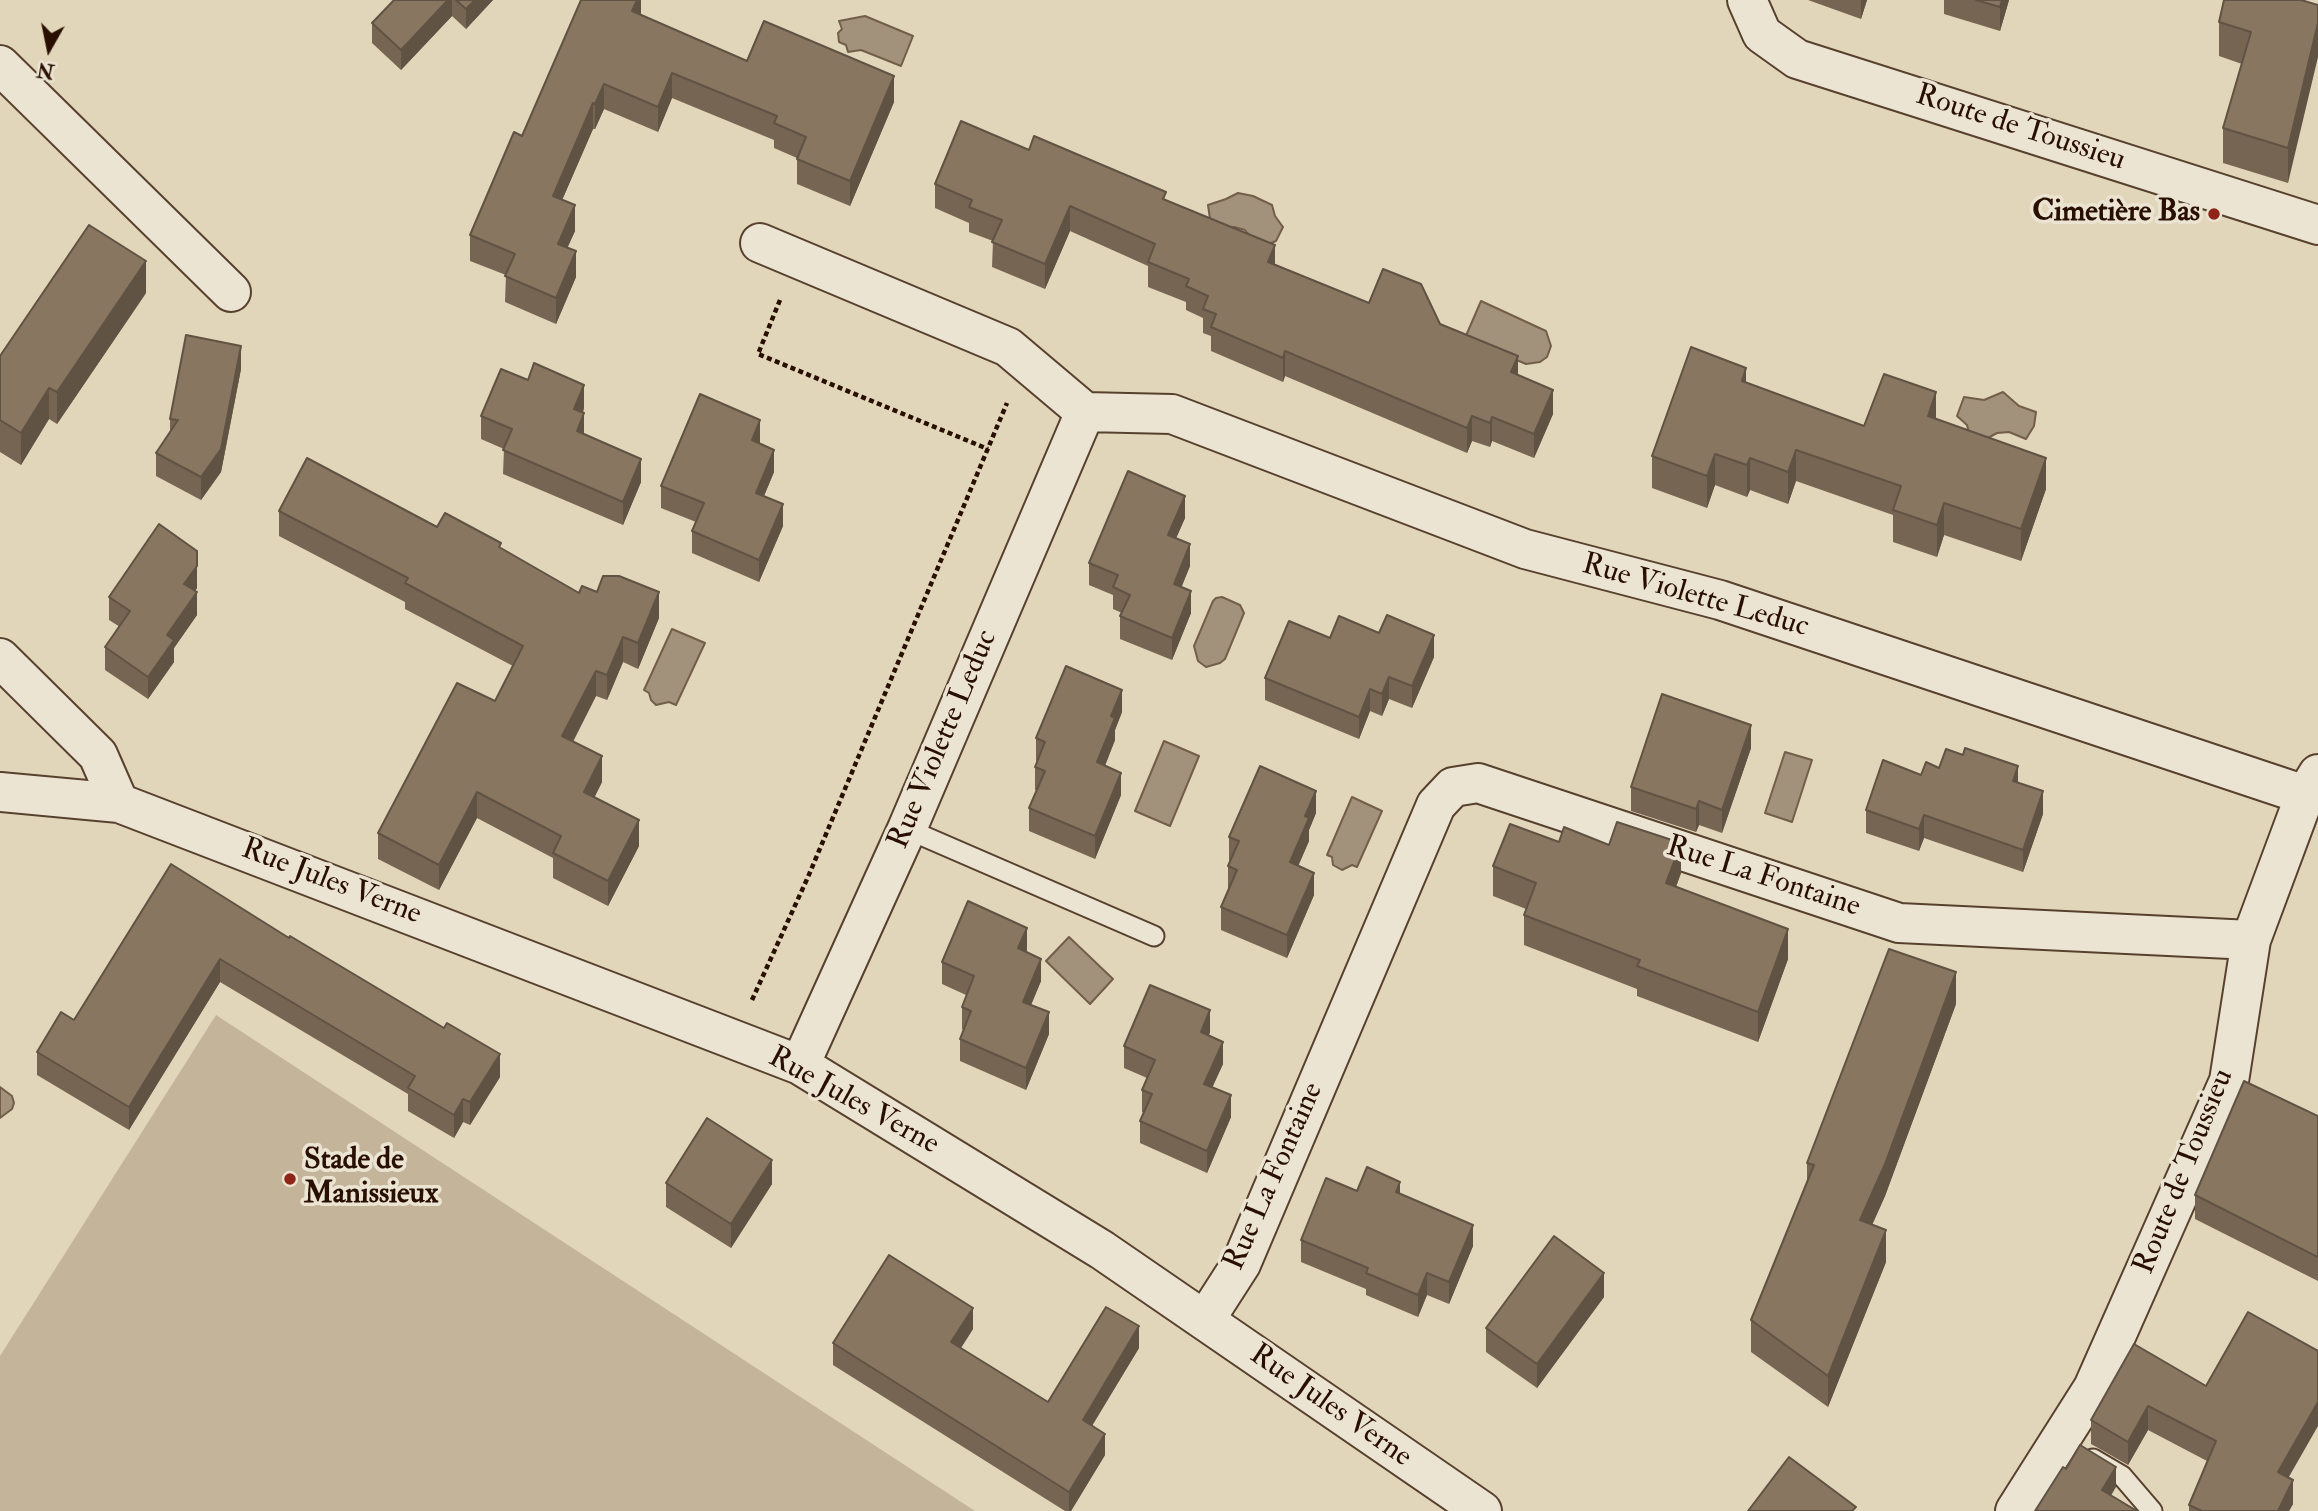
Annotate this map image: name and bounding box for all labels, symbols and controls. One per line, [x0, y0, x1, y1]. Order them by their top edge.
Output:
north arrow [14, 14, 84, 84]
text: N [35, 57, 56, 83]
street label: Route de Toussieu [1911, 78, 2129, 180]
place label: Cimetière Bas [2032, 196, 2200, 232]
marker: Cimetière Bas [2206, 206, 2222, 222]
street label: Rue Violette Leduc [1578, 547, 1812, 647]
street label: Rue Violette Leduc [882, 625, 1006, 855]
street label: Rue La Fontaine [1661, 830, 1865, 926]
street label: Rue Jules Verne [236, 832, 426, 934]
street label: Rue Jules Verne [761, 1040, 945, 1164]
street label: Route de Toussieu [2127, 1064, 2243, 1280]
street label: Rue La Fontaine [1218, 1077, 1332, 1277]
place label: Stade de Manissieux [304, 1144, 438, 1214]
marker: Stade de Manissieux [282, 1171, 298, 1187]
street label: Rue Jules Verne [1242, 1338, 1418, 1476]

